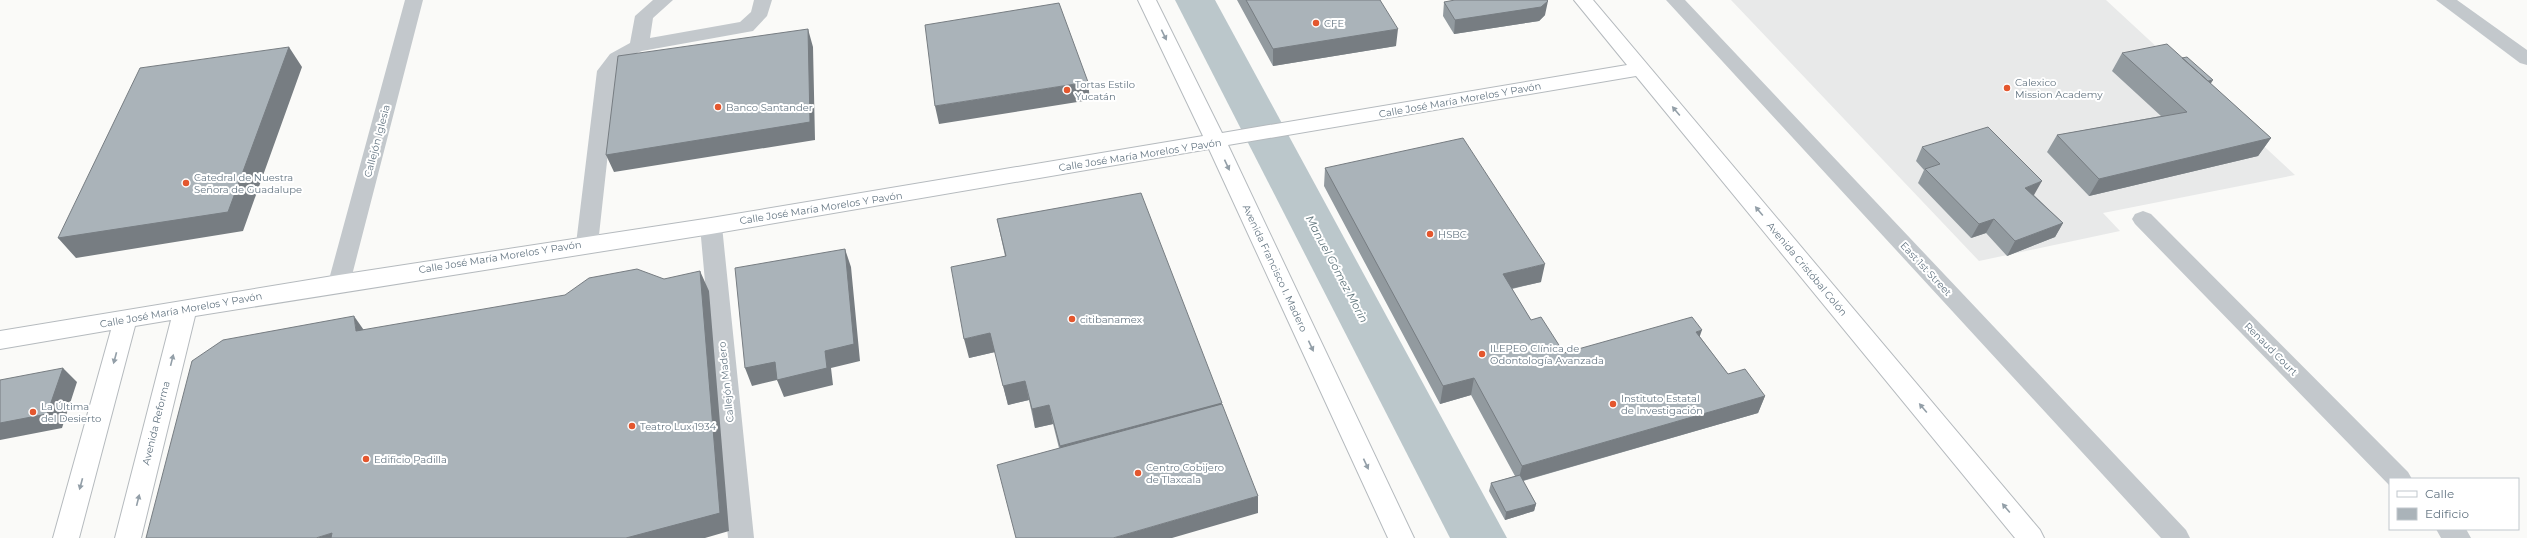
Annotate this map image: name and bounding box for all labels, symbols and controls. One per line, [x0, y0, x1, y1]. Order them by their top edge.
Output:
place label: CFE [1324, 17, 1344, 30]
marker: CFE [1311, 18, 1321, 28]
one-way arrow [1161, 29, 1167, 41]
place label: Calexico Mission Academy [2015, 76, 2103, 101]
place label: Tortas Estilo Yucatán [1075, 78, 1135, 103]
street label: Calle José María Morelos Y Pavón [1378, 79, 1542, 121]
marker: Calexico Mission Academy [2002, 83, 2012, 93]
marker: Tortas Estilo Yucatán [1062, 85, 1072, 95]
place label: Banco Santander [726, 101, 813, 114]
marker: Banco Santander [713, 102, 723, 112]
street label: Callejón Iglesia [361, 103, 393, 179]
one-way arrow [1671, 106, 1680, 117]
street label: Calle José María Morelos Y Pavón [1058, 136, 1222, 174]
one-way arrow [1224, 159, 1230, 170]
place label: Catedral de Nuestra Señora de Guadalupe [194, 171, 302, 196]
marker: Catedral de Nuestra Señora de Guadalupe [181, 178, 191, 188]
street label: Calle José María Morelos Y Pavón [739, 189, 903, 227]
street label: Avenida Francisco I. Madero [1240, 202, 1310, 334]
one-way arrow [1754, 206, 1763, 217]
water label: Manuel Gómez Morin [1303, 213, 1371, 325]
street label: Avenida Cristóbal Colón [1764, 219, 1850, 319]
place label: HSBC [1438, 228, 1467, 241]
marker: HSBC [1425, 229, 1435, 239]
street label: Calle José María Morelos Y Pavón [418, 238, 582, 276]
street label: East 1st Street [1898, 239, 1954, 299]
street label: Calle José María Morelos Y Pavón [99, 289, 263, 331]
place label: citibanamex [1080, 313, 1143, 326]
marker: citibanamex [1067, 314, 1077, 324]
street label: Renaud Court [2242, 320, 2300, 378]
one-way arrow [1308, 340, 1314, 351]
street label: Callejón Madero [715, 341, 737, 423]
place label: ILEPEO Clínica de Odontología Avanzada [1490, 342, 1604, 367]
marker: ILEPEO Clínica de Odontología Avanzada [1477, 349, 1487, 359]
one-way arrow [112, 352, 118, 364]
one-way arrow [169, 354, 175, 366]
street label: Avenida Reforma [139, 380, 173, 466]
place label: Instituto Estatal de Investigación [1621, 392, 1703, 417]
marker: Instituto Estatal de Investigación [1608, 399, 1618, 409]
place label: La Última del Desierto [41, 400, 101, 425]
one-way arrow [1918, 403, 1927, 413]
marker: La Última del Desierto [28, 407, 38, 417]
place label: Teatro Lux 1934 [640, 420, 717, 433]
marker: Teatro Lux 1934 [627, 421, 637, 431]
place label: Edificio Padilla [374, 453, 447, 466]
marker: Edificio Padilla [361, 454, 371, 464]
one-way arrow [1363, 458, 1369, 469]
place label: Centro Cobijero de Tlaxcala [1146, 461, 1224, 486]
marker: Centro Cobijero de Tlaxcala [1133, 468, 1143, 478]
one-way arrow [78, 478, 84, 490]
legend [2389, 478, 2519, 530]
text: Calle [2425, 486, 2454, 501]
one-way arrow [135, 494, 141, 506]
one-way arrow [2001, 503, 2010, 513]
text: Edificio [2425, 506, 2469, 521]

